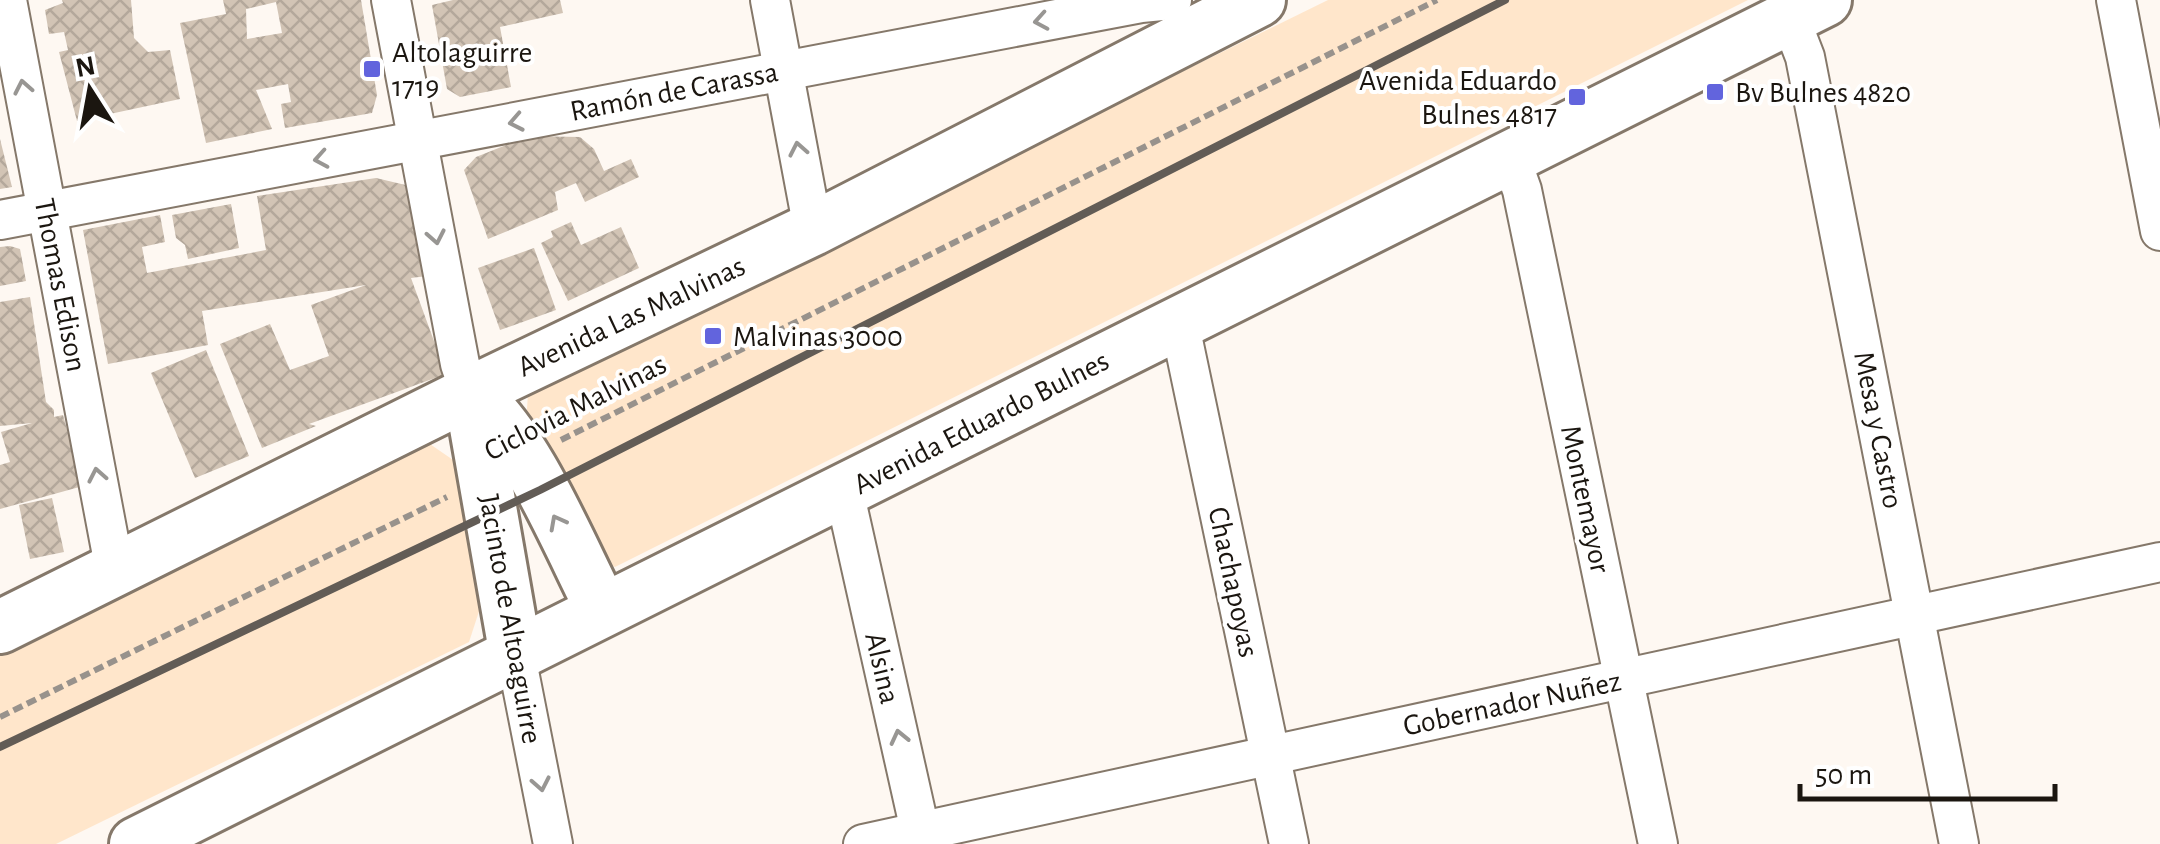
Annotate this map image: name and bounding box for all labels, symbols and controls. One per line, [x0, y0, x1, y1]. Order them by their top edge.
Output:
one-way arrow [1033, 10, 1049, 31]
place label: Altolaguirre 1719 [392, 38, 532, 102]
north arrow [40, 40, 140, 140]
text: N [73, 52, 98, 83]
street label: Ramón de Carassa [568, 57, 781, 127]
marker: Altolaguirre 1719 [361, 58, 383, 80]
place label: Avenida Eduardo Bulnes 4817 [1359, 66, 1557, 130]
one-way arrow [14, 78, 35, 95]
place label: Bv Bulnes 4820 [1735, 78, 1911, 108]
marker: Bv Bulnes 4820 [1704, 81, 1726, 103]
marker: Avenida Eduardo Bulnes 4817 [1566, 86, 1588, 108]
one-way arrow [507, 110, 524, 131]
one-way arrow [788, 141, 809, 157]
one-way arrow [313, 148, 330, 169]
street label: Thomas Edison [29, 196, 92, 374]
one-way arrow [424, 229, 445, 246]
street label: Avenida Las Malvinas [513, 251, 750, 383]
place label: Malvinas 3000 [733, 322, 903, 352]
marker: Malvinas 3000 [702, 325, 724, 347]
street label: Avenida Eduardo Bulnes [849, 345, 1114, 500]
street label: Ciclovia Malvinas [480, 349, 671, 467]
street label: Mesa y Castro [1848, 349, 1908, 511]
street label: Montemayor [1555, 423, 1615, 576]
one-way arrow [87, 467, 108, 483]
street label: Jacinto de Altoaguirre [473, 492, 547, 746]
street label: Chachapoyas [1202, 504, 1264, 660]
one-way arrow [550, 515, 569, 533]
street label: Alsina [859, 630, 905, 707]
street label: Gobernador Nuñez [1401, 666, 1624, 742]
one-way arrow [890, 729, 911, 746]
scale bar [1800, 739, 2055, 801]
text: 50 m [1815, 760, 1872, 790]
one-way arrow [530, 776, 551, 793]

